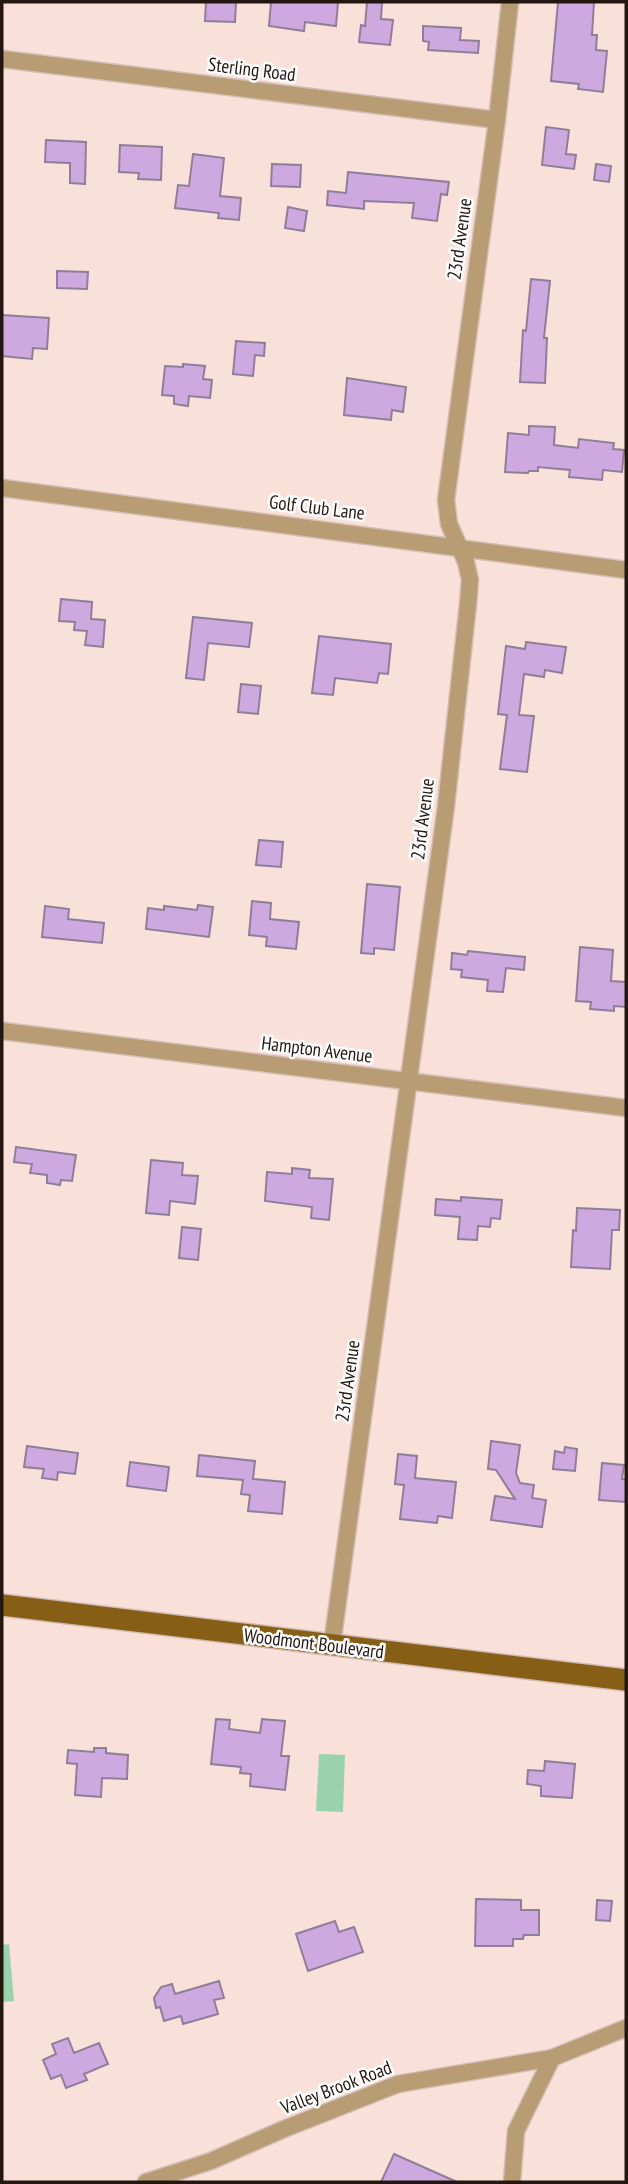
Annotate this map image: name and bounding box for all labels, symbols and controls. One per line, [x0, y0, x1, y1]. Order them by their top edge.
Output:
street label: Sterling Road [207, 52, 297, 86]
street label: 23rd Avenue [441, 197, 477, 281]
street label: Golf Club Lane [268, 489, 366, 525]
street label: 23rd Avenue [405, 777, 439, 861]
street label: Hampton Avenue [260, 1030, 374, 1068]
street label: 23rd Avenue [329, 1339, 365, 1423]
street label: Woodmont Boulevard [243, 1623, 385, 1663]
street label: Valley Brook Road [276, 2055, 395, 2119]

